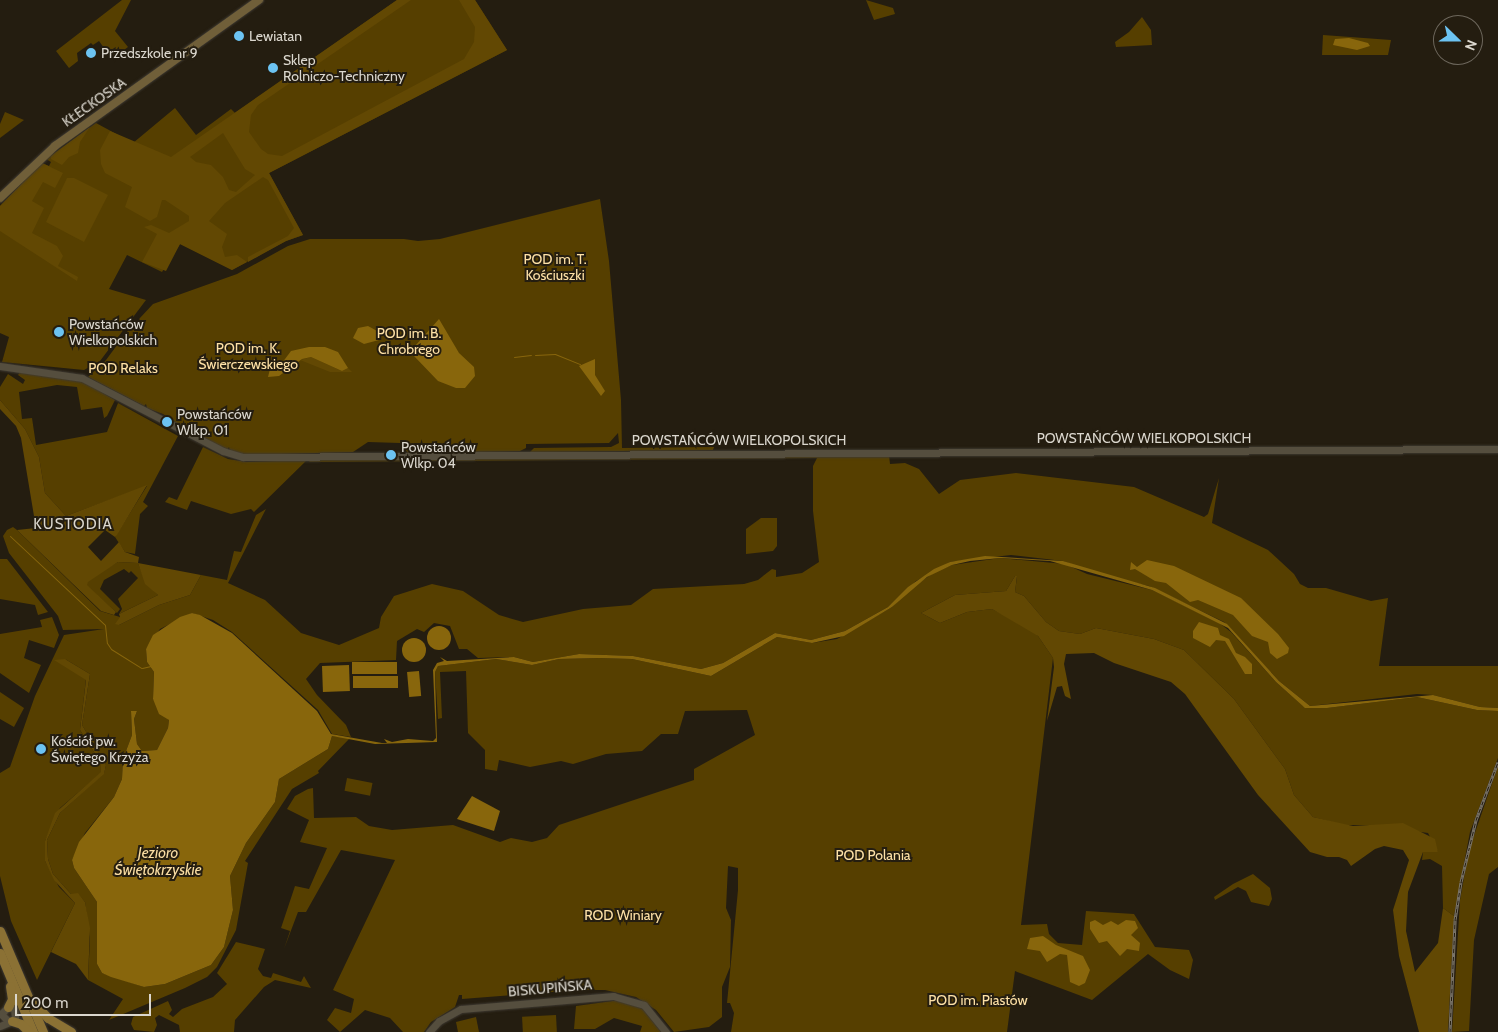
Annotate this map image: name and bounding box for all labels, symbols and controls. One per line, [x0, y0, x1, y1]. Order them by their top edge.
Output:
north arrow [1433, 15, 1483, 65]
place label: Lewiatan [249, 28, 302, 44]
marker: Lewiatan [233, 30, 245, 42]
text: N [1461, 37, 1481, 53]
place label: Przedszkole nr 9 [101, 45, 198, 61]
marker: Przedszkole nr 9 [85, 47, 97, 59]
place label: Sklep Rolniczo-Techniczny [283, 52, 405, 84]
marker: Sklep Rolniczo-Techniczny [267, 62, 279, 74]
street label: KŁECKOSKA [59, 74, 129, 130]
park label: POD im. T. Kościuszki [523, 251, 587, 284]
place label: Powstańców Wielkopolskich [69, 316, 157, 348]
park label: POD im. B. Chrobrego [377, 325, 441, 358]
marker: Powstańców Wielkopolskich [53, 326, 65, 338]
park label: POD im. K. Świerczewskiego [198, 340, 298, 372]
park label: POD Relaks [88, 360, 158, 376]
place label: Powstańców Wlkp. 01 [177, 406, 252, 438]
marker: Powstańców Wlkp. 01 [161, 416, 173, 428]
street label: POWSTAŃCÓW WIELKOPOLSKICH [1037, 430, 1251, 446]
street label: POWSTAŃCÓW WIELKOPOLSKICH [632, 432, 846, 448]
place label: Powstańców Wlkp. 04 [401, 439, 476, 472]
marker: Powstańców Wlkp. 04 [385, 449, 397, 461]
district label: KUSTODIA [32, 516, 114, 534]
place label: Kościół pw. Świętego Krzyża [51, 733, 148, 766]
marker: Kościół pw. Świętego Krzyża [35, 743, 47, 755]
water label: Jezioro Świętokrzyskie [114, 844, 202, 879]
park label: POD Polania [835, 847, 911, 863]
park label: ROD Winiary [584, 907, 662, 923]
street label: BISKUPIŃSKA [507, 976, 593, 1000]
scale bar [18, 984, 154, 1016]
park label: POD im. Piastów [928, 992, 1028, 1008]
text: 200 m [23, 994, 68, 1012]

